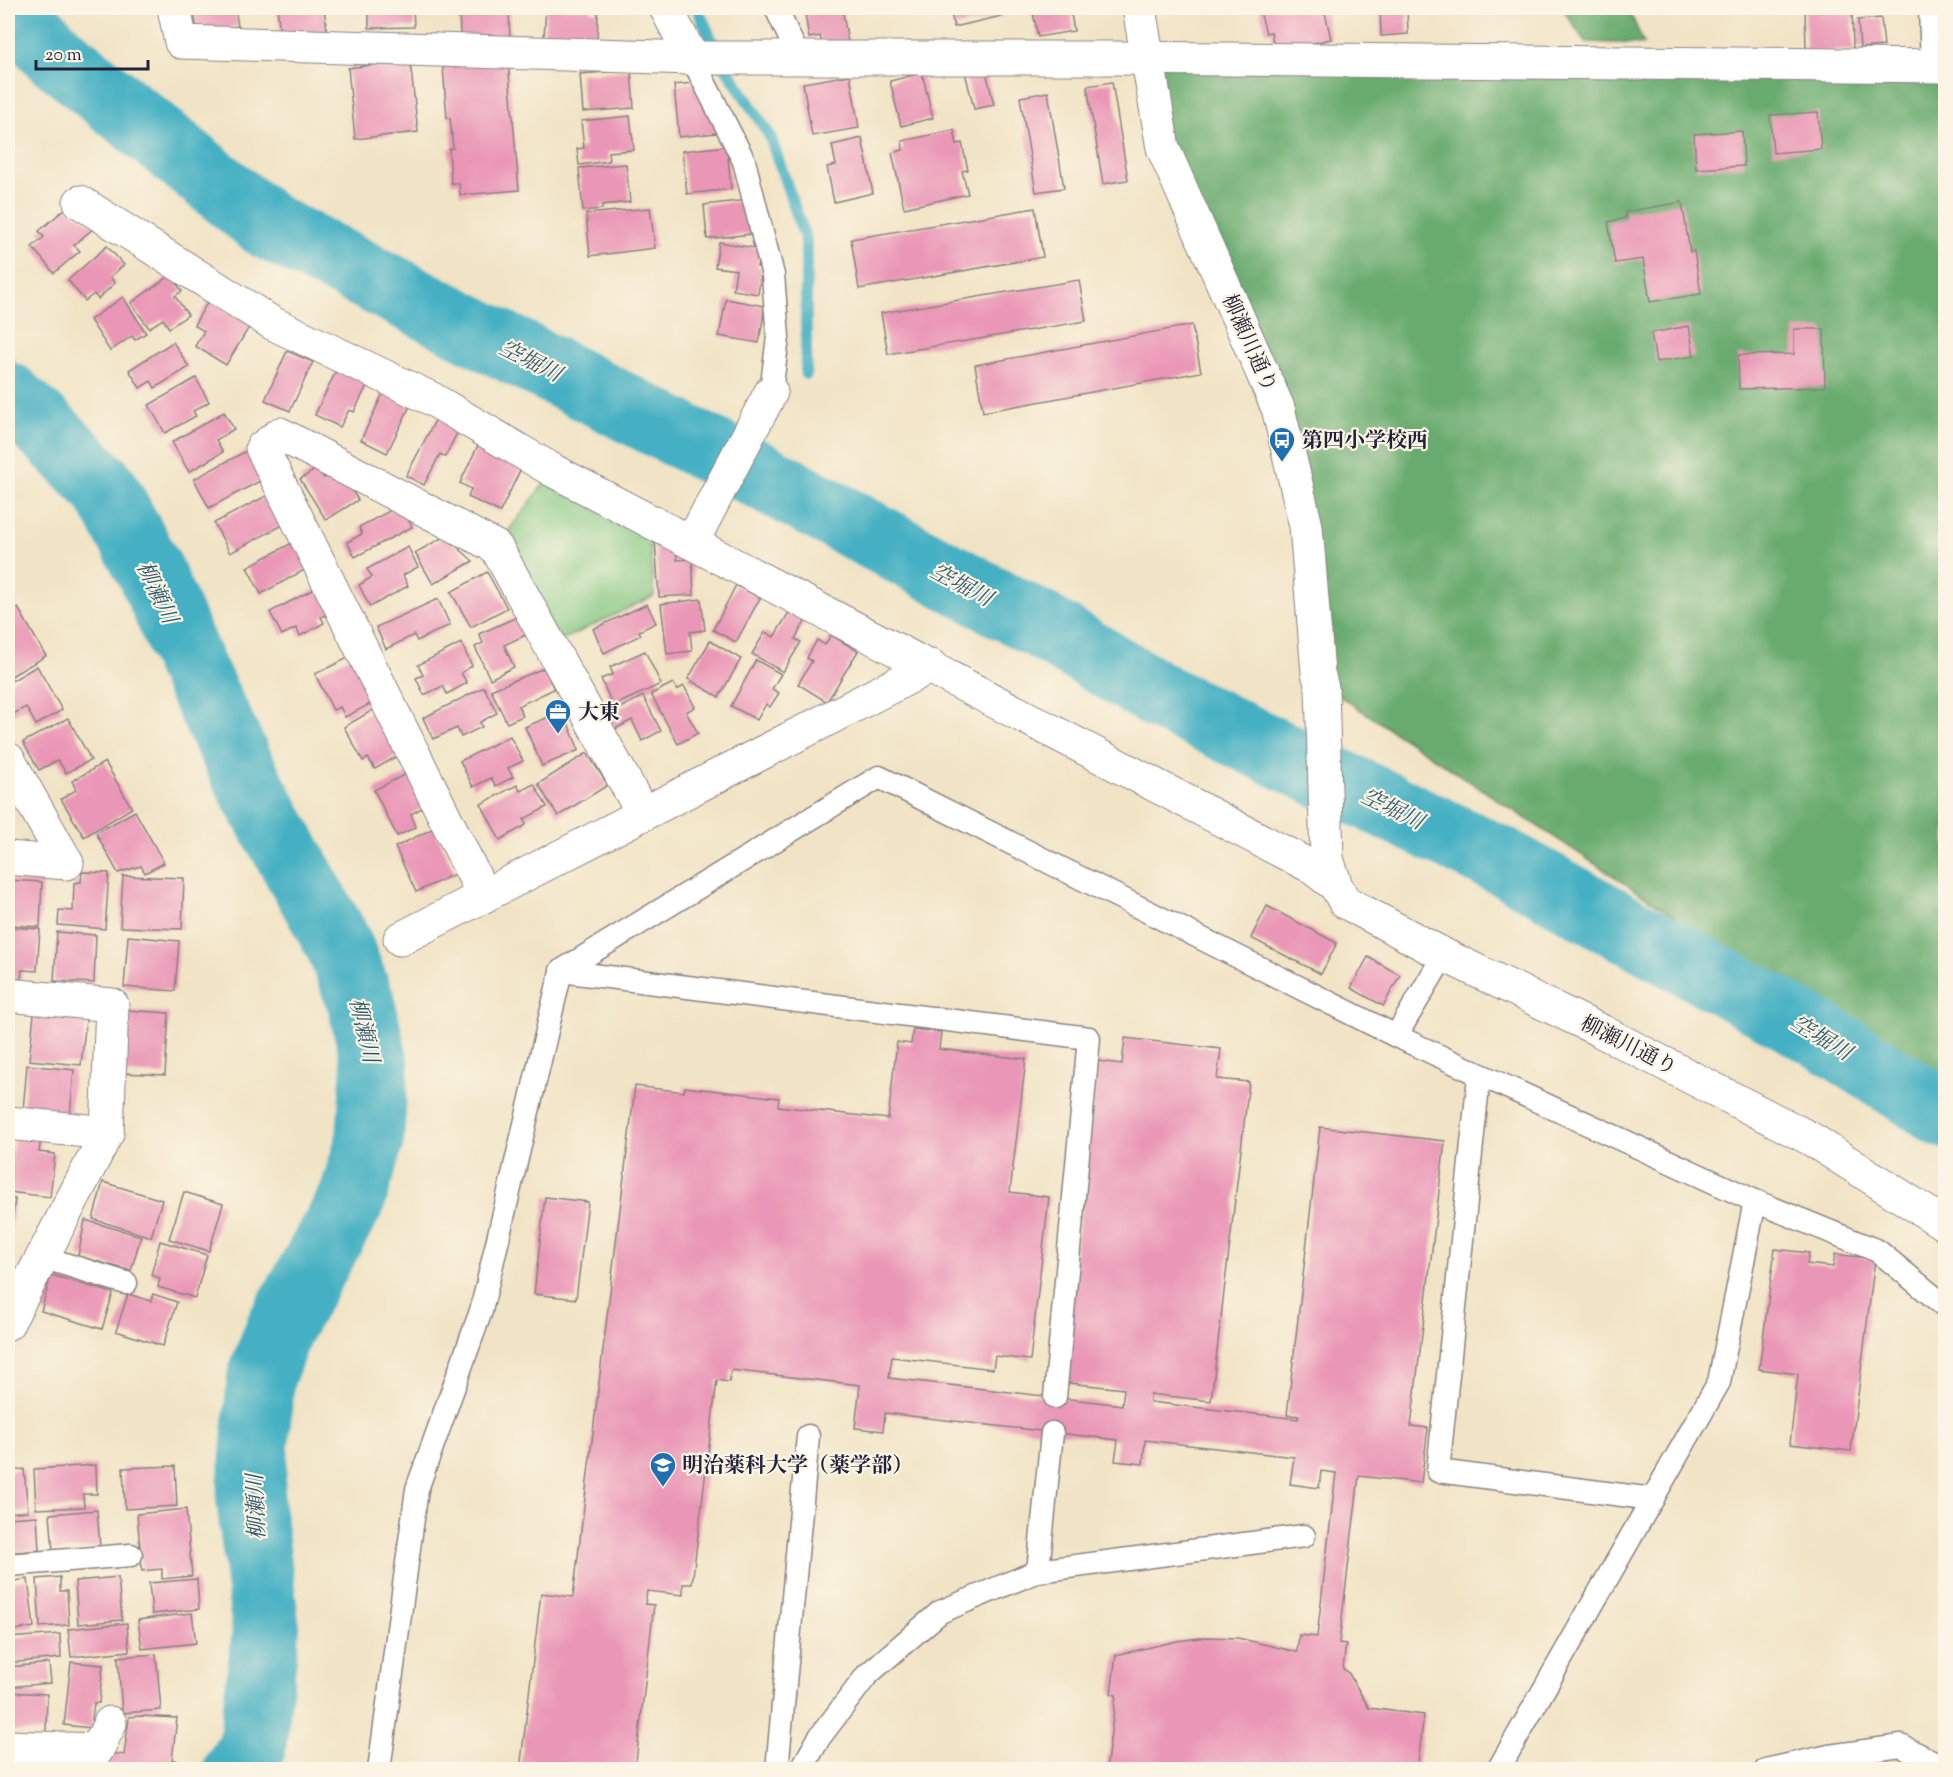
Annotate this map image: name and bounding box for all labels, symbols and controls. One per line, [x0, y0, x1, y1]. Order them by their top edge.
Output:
scale bar [36, 33, 148, 71]
text: 20 m [45, 43, 82, 69]
street label: 柳瀬川通り [1213, 290, 1283, 398]
water label: 空堀川 [493, 333, 568, 393]
bus stop icon: 第四小学校西 [1267, 425, 1297, 463]
place label: 第四小学校西 [1302, 427, 1428, 457]
water label: 柳瀬川 [127, 557, 185, 632]
water label: 空堀川 [924, 557, 999, 617]
office icon: 大東 [543, 697, 573, 735]
place label: 大東 [578, 699, 620, 729]
water label: 空堀川 [1355, 782, 1430, 840]
water label: 柳瀬川 [339, 995, 386, 1068]
water label: 空堀川 [1784, 1009, 1859, 1071]
street label: 柳瀬川通り [1575, 1010, 1682, 1084]
school or university icon: 明治薬科大学（薬学部） [648, 1450, 678, 1488]
place label: 明治薬科大学（薬学部） [682, 1452, 913, 1482]
water label: 柳瀬川 [241, 1471, 275, 1540]

